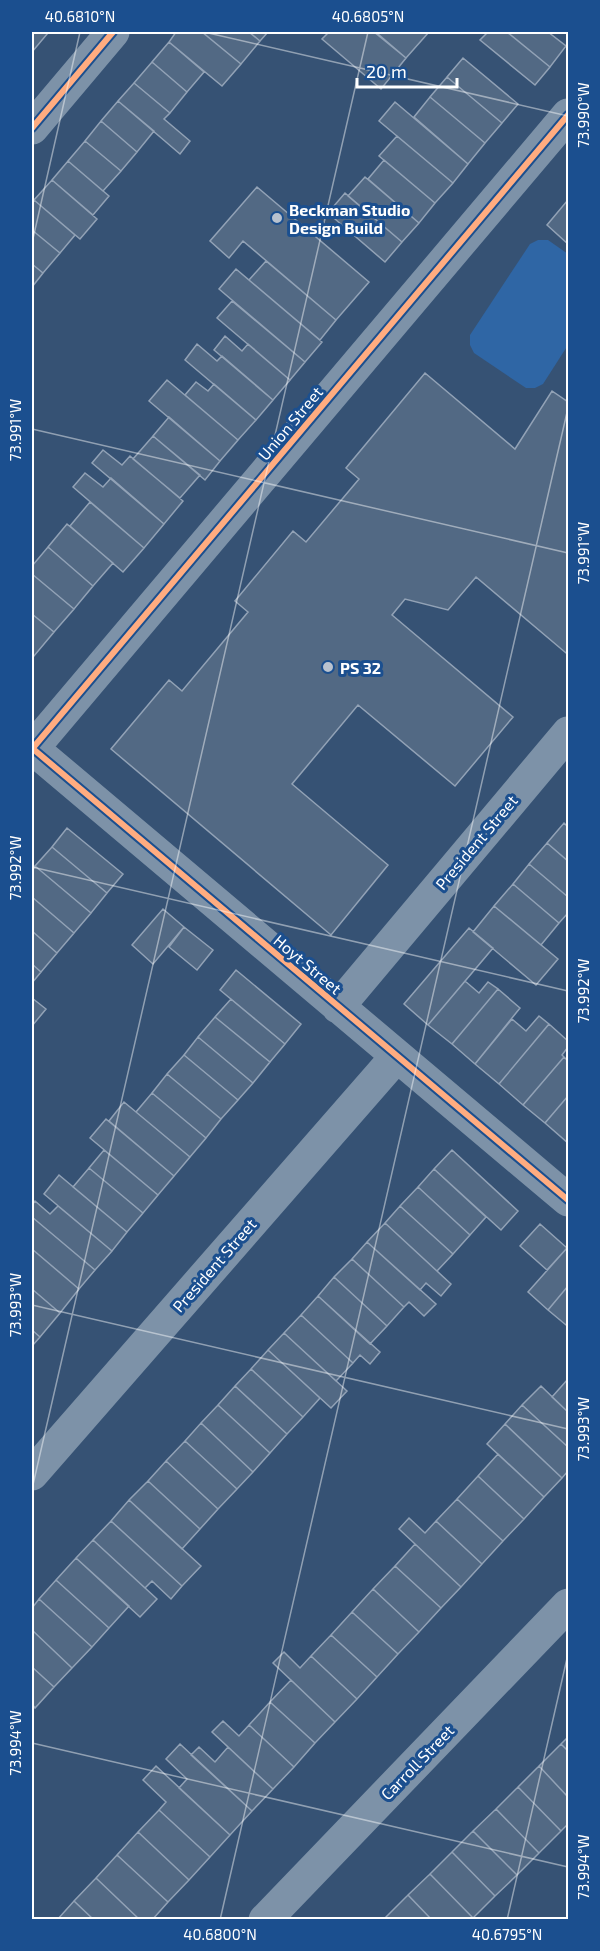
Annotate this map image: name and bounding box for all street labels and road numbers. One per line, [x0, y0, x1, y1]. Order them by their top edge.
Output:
street label: Union Street [254, 382, 326, 464]
street label: President Street [431, 791, 521, 893]
street label: Hoyt Street [270, 930, 346, 998]
street label: President Street [168, 1214, 260, 1316]
street label: Carroll Street [377, 1721, 457, 1803]

